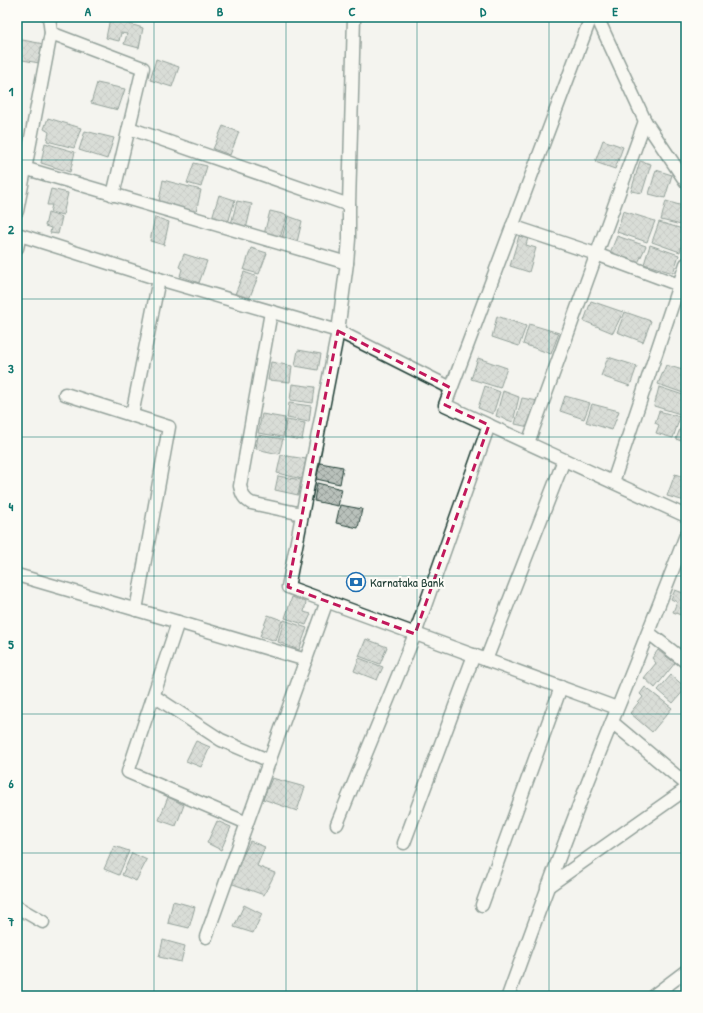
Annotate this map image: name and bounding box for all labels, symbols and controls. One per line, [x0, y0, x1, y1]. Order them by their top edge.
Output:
text: A [85, 2, 92, 20]
text: B [217, 2, 224, 20]
text: C [348, 2, 356, 20]
text: D [480, 2, 487, 20]
text: E [612, 2, 618, 20]
text: 1 [9, 82, 14, 100]
text: 2 [8, 220, 15, 238]
text: 3 [8, 359, 14, 377]
text: 4 [9, 497, 14, 515]
bank icon: Karnataka Bank [345, 571, 367, 593]
place label: Karnataka Bank [370, 573, 444, 591]
text: 5 [8, 635, 14, 653]
text: 6 [8, 774, 14, 792]
text: 7 [7, 912, 15, 930]

